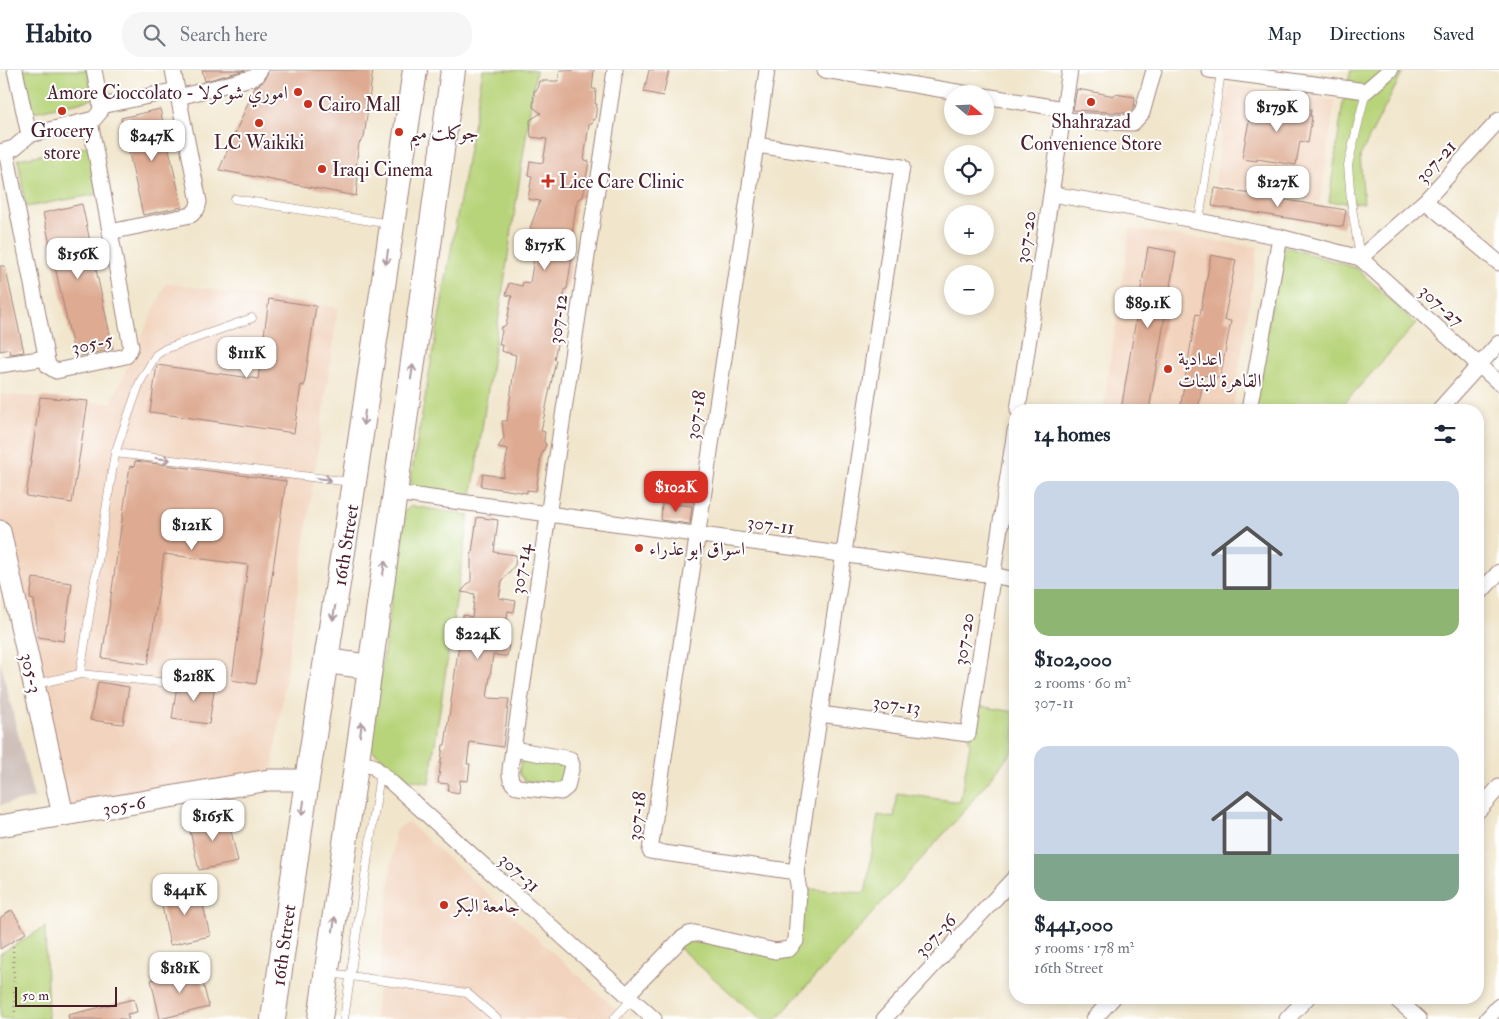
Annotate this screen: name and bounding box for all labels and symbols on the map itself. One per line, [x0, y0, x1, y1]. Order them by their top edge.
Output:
place label: Amore Cioccolato - اموري شوكولا [46, 81, 288, 108]
north arrow [944, 85, 994, 135]
marker: Amore Cioccolato - اموري شوكولا [292, 86, 304, 98]
pin: $179K [1242, 90, 1312, 133]
place label: Cairo Mall [318, 93, 401, 117]
marker: Shahrazad Convenience Store [1085, 96, 1097, 108]
marker: Cairo Mall [302, 98, 314, 110]
marker: Grocery store [56, 105, 68, 117]
place label: Shahrazad Convenience Store [1020, 110, 1162, 156]
marker: LC Waikiki [253, 117, 265, 129]
place label: Grocery store [30, 119, 94, 165]
pin: $247K [117, 119, 187, 162]
place label: جوكلت ميم [409, 121, 479, 152]
marker: جوكلت ميم [393, 126, 405, 138]
place label: LC Waikiki [214, 131, 304, 155]
street label: 307-21 [1410, 135, 1461, 188]
place label: Iraqi Cinema [332, 158, 433, 182]
marker: Iraqi Cinema [316, 163, 328, 175]
pin: $127K [1243, 166, 1313, 208]
place label: Lice Care Clinic [559, 170, 685, 194]
marker: Lice Care Clinic [541, 174, 555, 188]
street label: 307-20 [1010, 209, 1042, 265]
pin: $175K [510, 228, 580, 271]
pin: $156K [43, 238, 113, 280]
one-way arrow [382, 248, 392, 264]
street label: 307-27 [1414, 279, 1469, 332]
pin: $89.1K [1107, 286, 1189, 329]
street label: 307-12 [543, 293, 573, 346]
street label: 305-5 [69, 328, 116, 360]
pin: $111K [212, 336, 282, 379]
place label: اعدادية القاهرة للبنات [1178, 347, 1262, 393]
marker: اعدادية القاهرة للبنات [1162, 363, 1174, 375]
one-way arrow [407, 365, 417, 381]
street label: 307-18 [680, 389, 712, 441]
one-way arrow [359, 409, 369, 425]
one-way arrow [155, 454, 171, 464]
pin: $102K [641, 470, 711, 513]
one-way arrow [316, 474, 332, 484]
street label: 16th Street [328, 503, 364, 588]
pin: $121K [157, 508, 227, 551]
street label: 307-11 [746, 510, 796, 540]
place label: اسواق ابو عذراء [649, 537, 745, 561]
street label: 307-14 [505, 541, 537, 596]
marker: اسواق ابو عذراء [633, 542, 645, 554]
one-way arrow [380, 560, 390, 576]
one-way arrow [329, 604, 339, 620]
street label: 307-20 [948, 611, 980, 667]
pin: $224K [443, 618, 513, 660]
street label: 305-3 [15, 651, 47, 696]
pin: $218K [159, 660, 229, 702]
street label: 307-13 [871, 690, 922, 720]
one-way arrow [357, 721, 367, 737]
street label: 305-6 [101, 790, 149, 822]
street label: 307-18 [622, 790, 652, 842]
one-way arrow [298, 799, 308, 815]
pin: $165K [178, 800, 248, 842]
street label: 307-31 [494, 848, 545, 898]
pin: $441K [150, 874, 220, 916]
place label: جامعة البكر [452, 894, 520, 918]
marker: جامعة البكر [438, 899, 450, 911]
street label: 16th Street [266, 903, 302, 988]
street label: 307-36 [910, 908, 963, 962]
one-way arrow [329, 917, 339, 933]
pin: $181K [145, 952, 215, 994]
scale bar [15, 984, 118, 1007]

